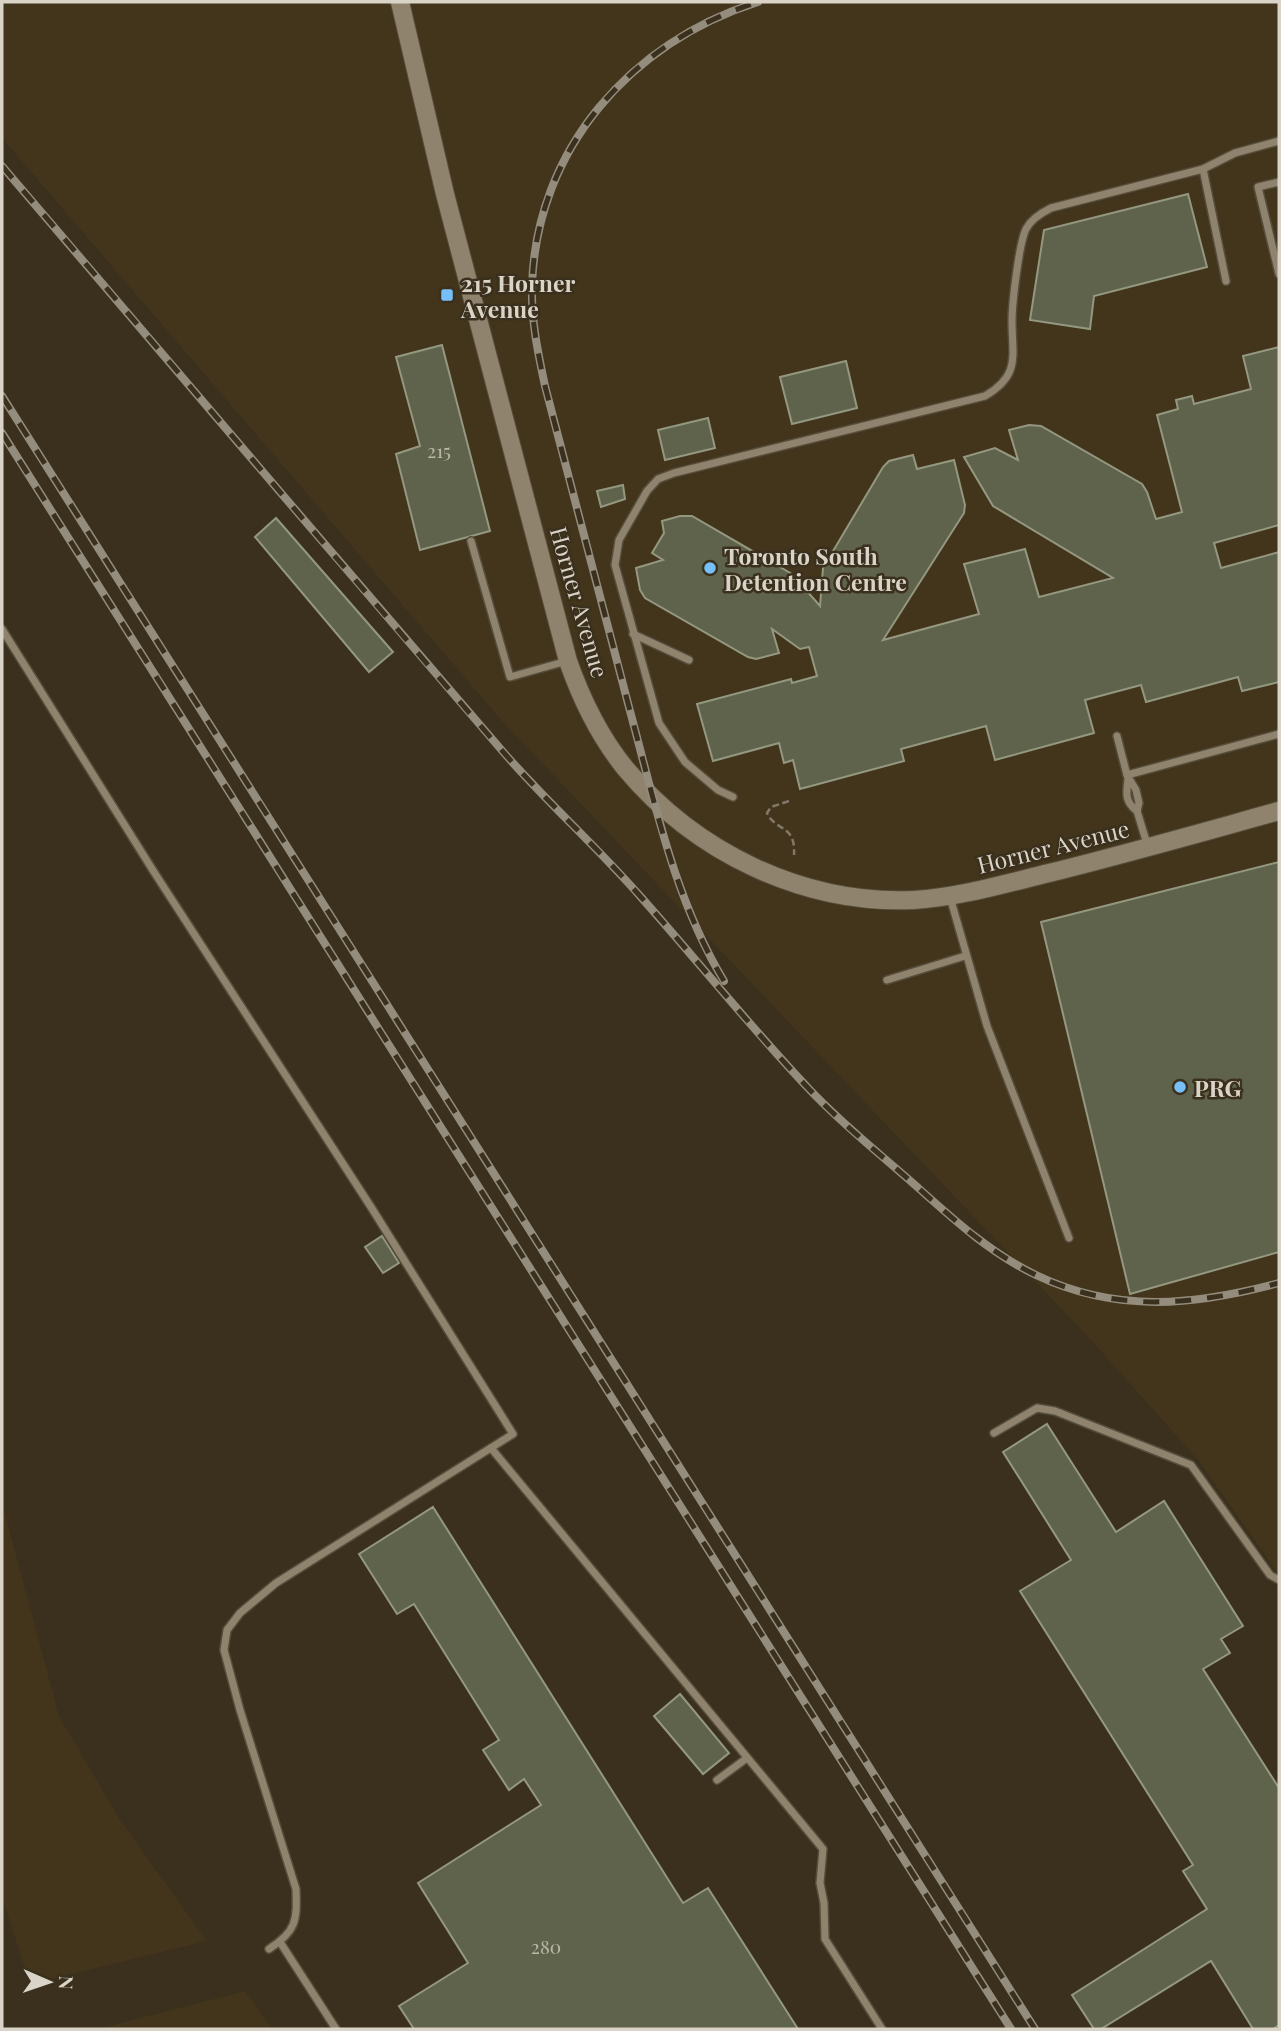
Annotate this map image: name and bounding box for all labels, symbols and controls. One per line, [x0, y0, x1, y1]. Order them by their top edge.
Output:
place label: 215 Horner Avenue [460, 267, 575, 324]
marker: 215 Horner Avenue [439, 287, 455, 303]
house number: 215 [427, 437, 451, 463]
street label: Horner Avenue [544, 523, 616, 681]
place label: Toronto South Detention Centre [724, 540, 907, 597]
marker: Toronto South Detention Centre [702, 560, 718, 576]
street label: Horner Avenue [974, 812, 1132, 880]
place label: PRG [1194, 1072, 1242, 1103]
marker: PRG [1172, 1079, 1188, 1095]
house number: 280 [531, 1933, 561, 1959]
north arrow [14, 1947, 84, 2017]
text: N [54, 1975, 80, 1990]

